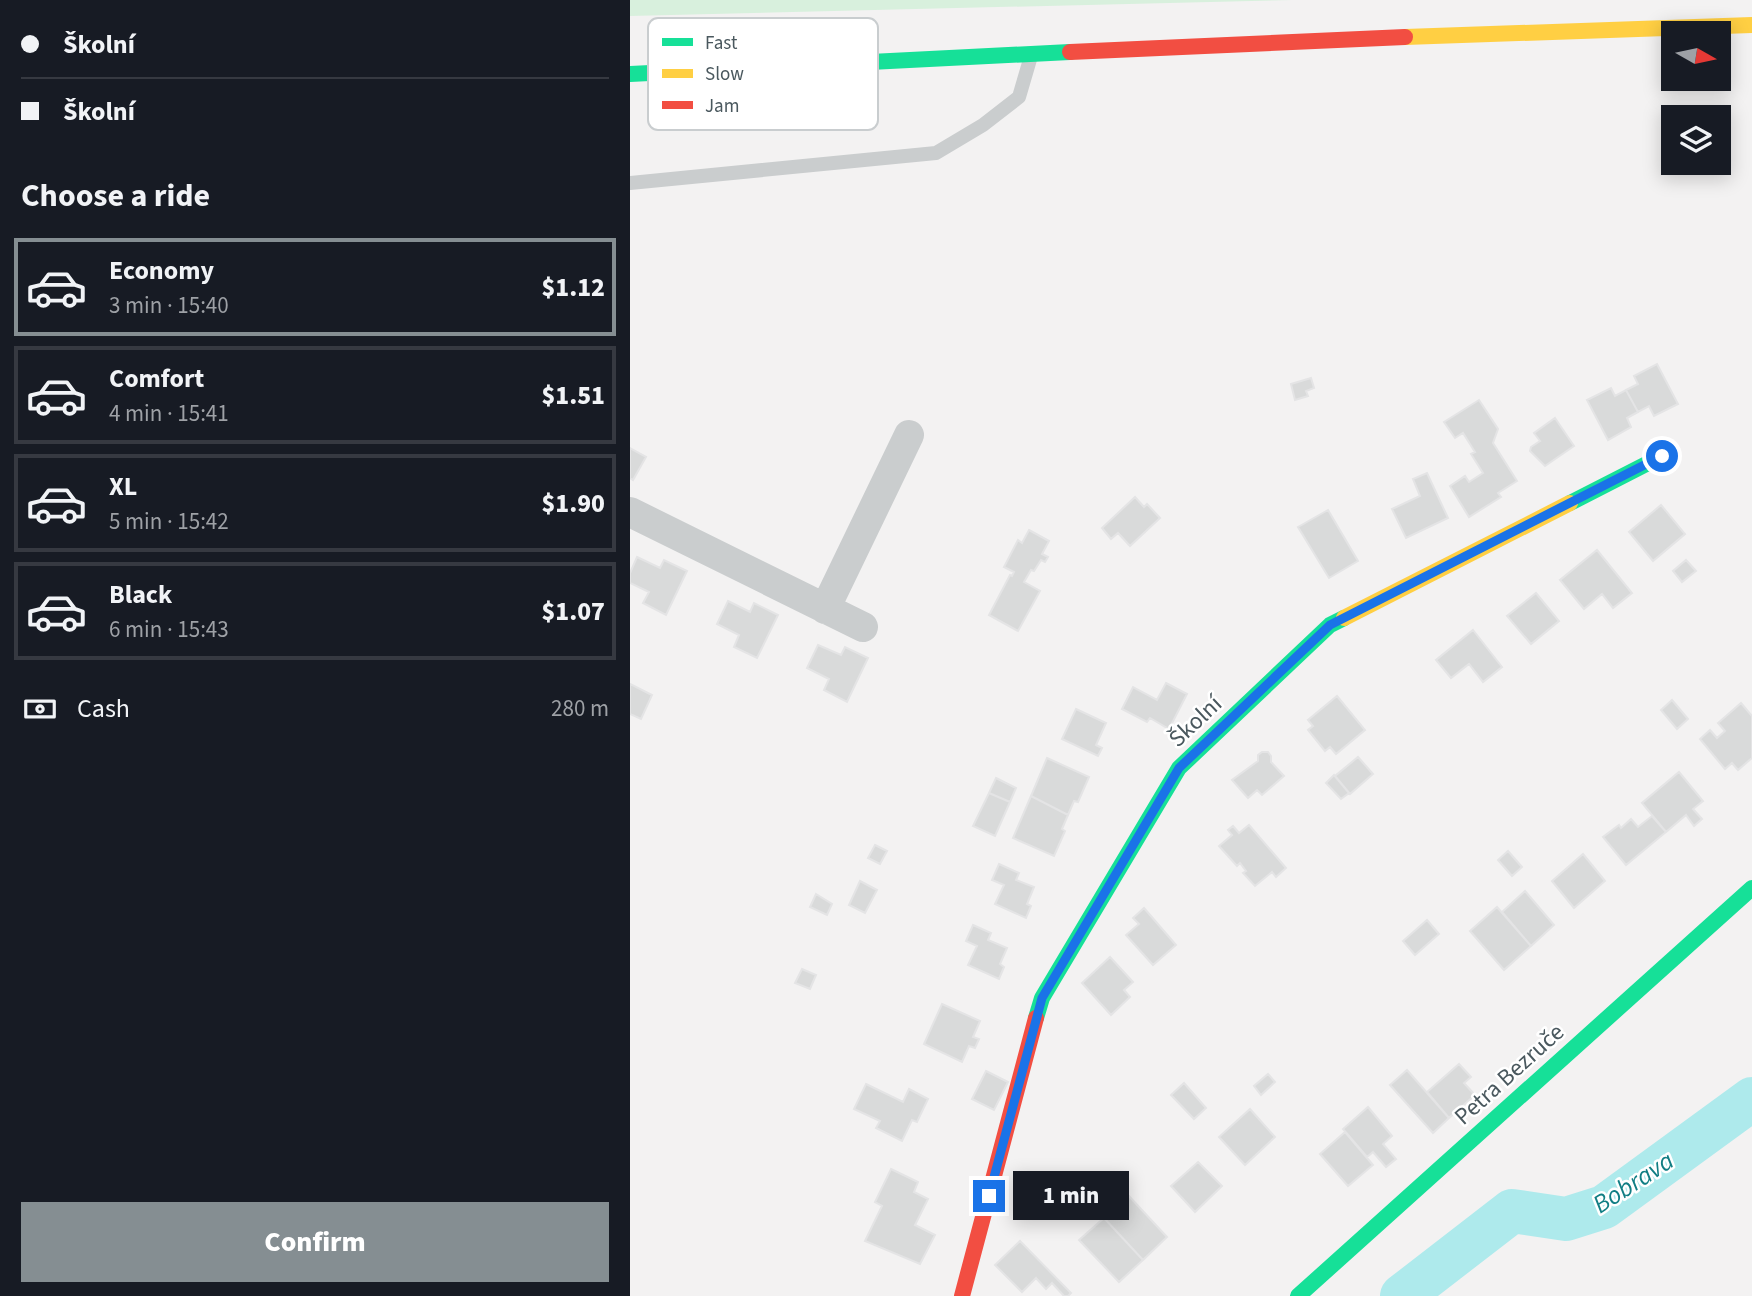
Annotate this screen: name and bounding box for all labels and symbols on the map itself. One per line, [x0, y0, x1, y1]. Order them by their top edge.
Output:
legend [648, 18, 878, 130]
north arrow [1661, 21, 1731, 91]
text: Fast [705, 30, 738, 57]
text: Slow [705, 61, 744, 88]
text: Jam [705, 93, 739, 120]
route start [1646, 440, 1678, 472]
street label: Školní [1161, 687, 1231, 755]
street label: Petra Bezruče [1447, 1015, 1572, 1133]
water label: Bobrava [1585, 1142, 1681, 1222]
callout: 1 min [1014, 1172, 1129, 1220]
route end [973, 1180, 1005, 1212]

